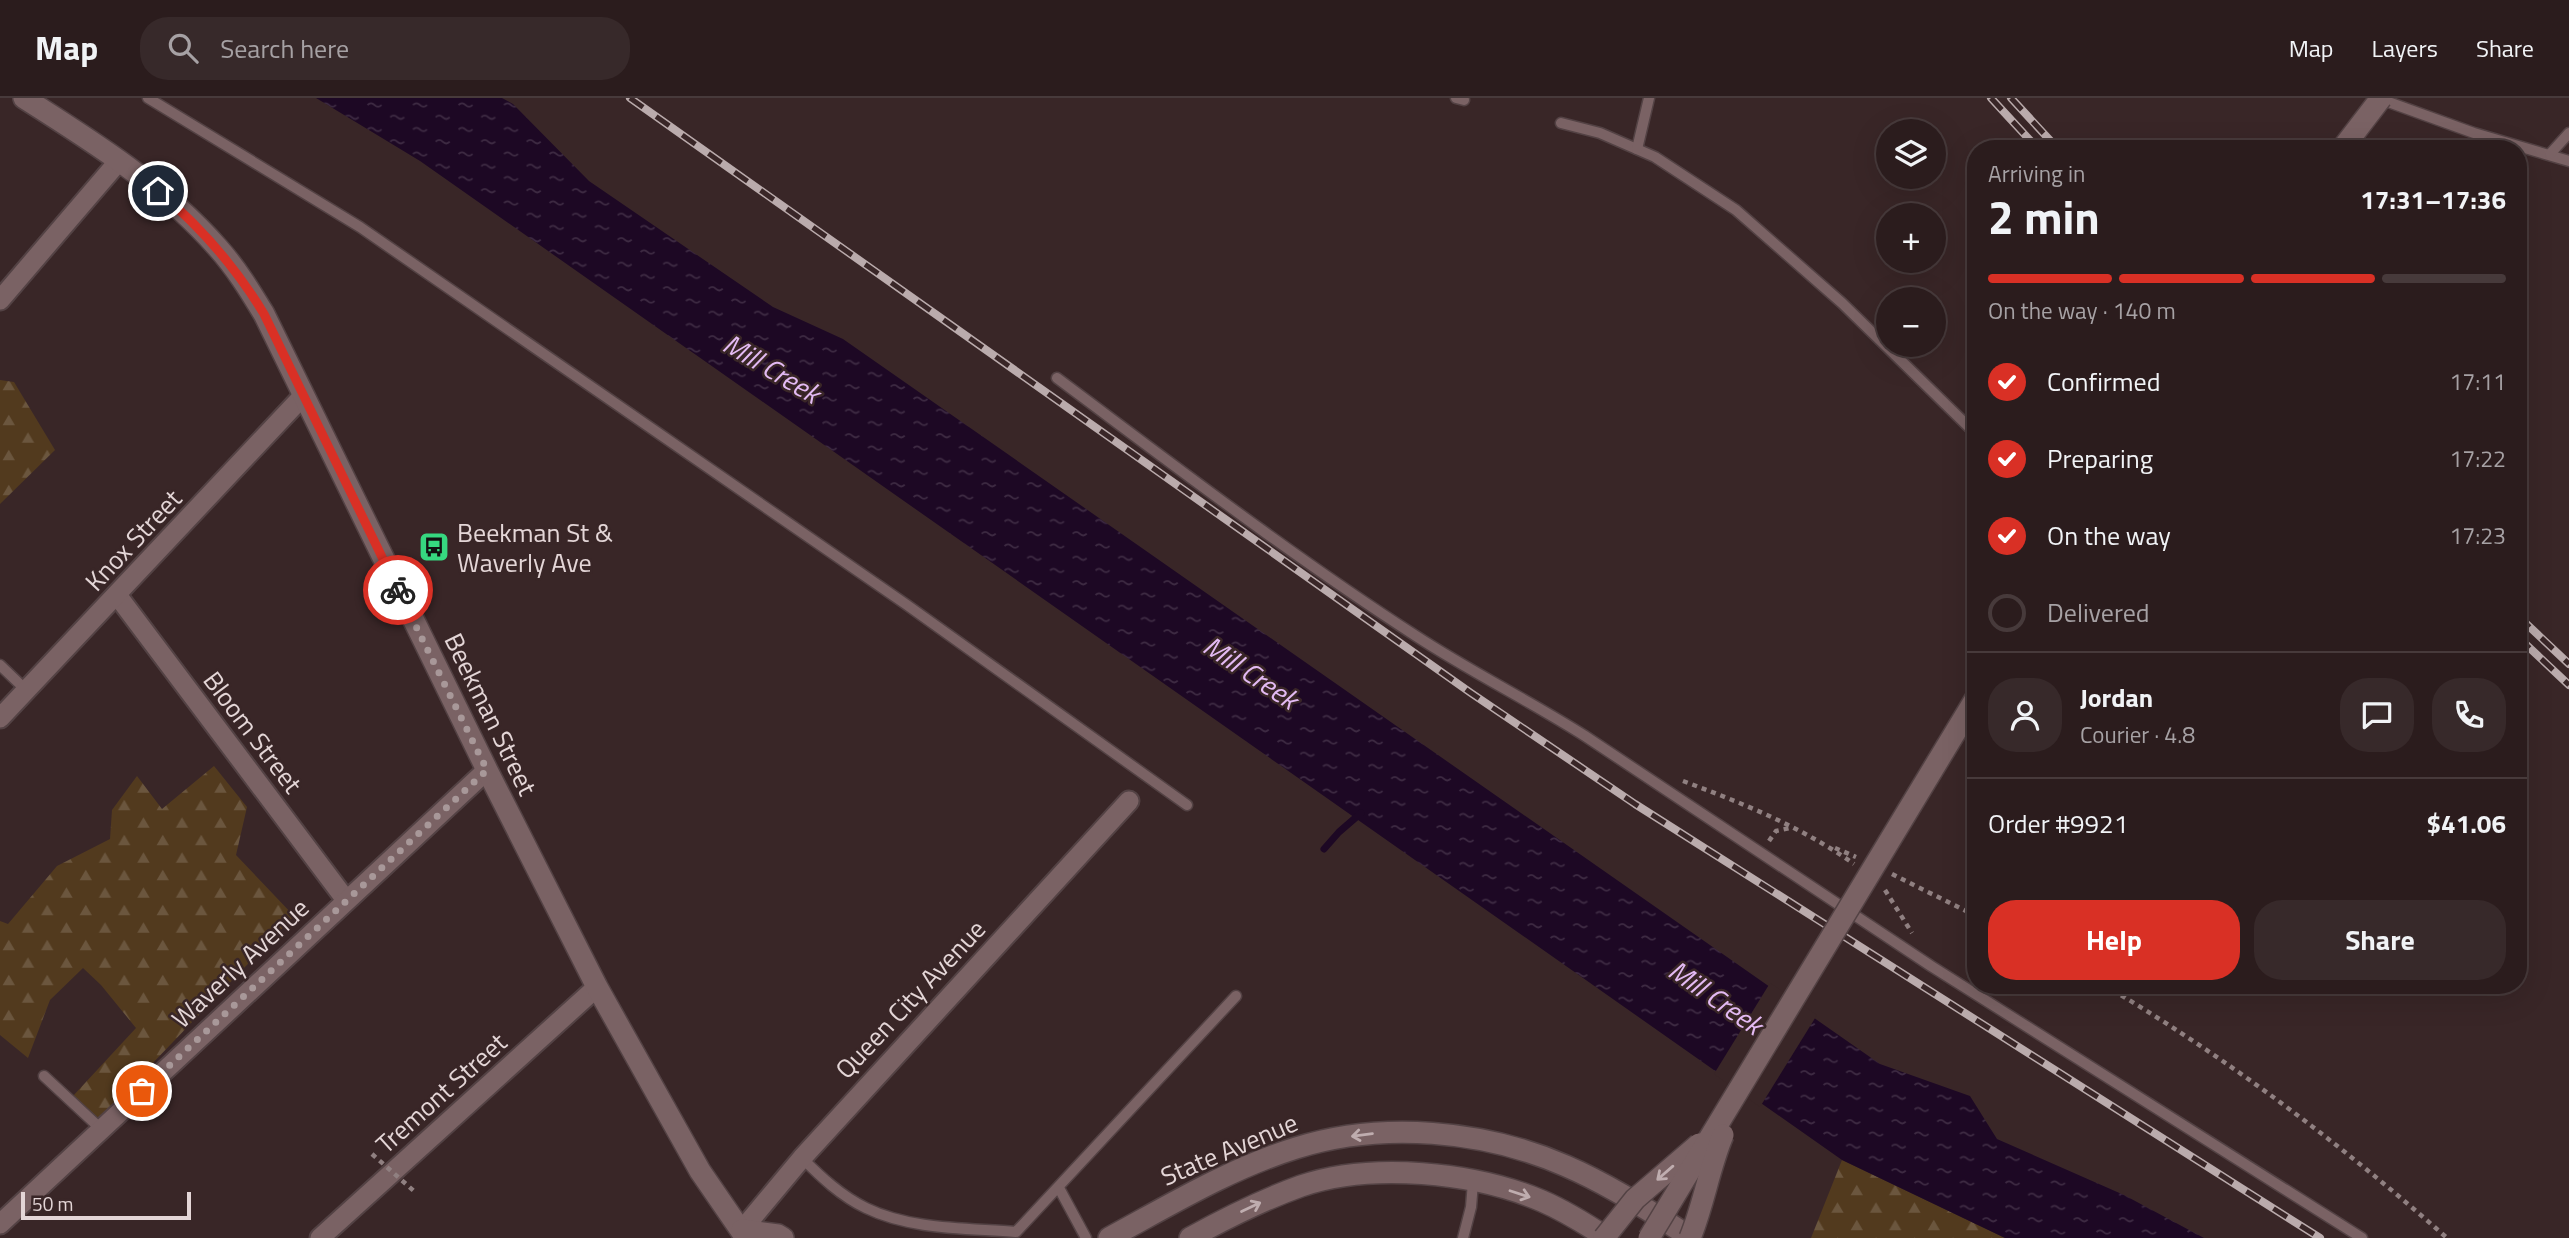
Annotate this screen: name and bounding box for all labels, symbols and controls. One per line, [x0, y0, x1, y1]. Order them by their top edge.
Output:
search box [140, 17, 630, 80]
text: Map [35, 23, 98, 73]
icon: search [164, 29, 202, 67]
text: Search here [220, 29, 349, 68]
text: Map [2289, 30, 2334, 66]
text: Layers [2372, 30, 2438, 66]
text: Share [2476, 30, 2534, 66]
map controls [1876, 119, 1946, 357]
button: layers [1876, 119, 1946, 189]
text: Arriving in [1988, 156, 2085, 191]
pin [128, 161, 188, 221]
icon: home [139, 172, 177, 210]
text: 17:31–17:36 [2360, 180, 2506, 219]
text: 2 min [1988, 182, 2100, 252]
button: + [1876, 203, 1946, 273]
button: − [1876, 287, 1946, 357]
text: On the way · 140 m [1988, 293, 2176, 328]
water label: Mill Creek [715, 322, 832, 416]
text: Confirmed [2047, 362, 2161, 401]
icon: check [1988, 363, 2026, 401]
text: 17:11 [2449, 364, 2506, 399]
text: Preparing [2047, 439, 2153, 478]
icon: check [1988, 440, 2026, 478]
text: 17:22 [2449, 441, 2506, 476]
street label: Knox Street [76, 480, 190, 600]
place label: Beekman St & Waverly Ave [457, 513, 613, 582]
text: On the way [2047, 516, 2171, 555]
icon: check [1988, 517, 2026, 555]
text: 17:23 [2449, 518, 2506, 553]
bus stop icon: Beekman St & Waverly Ave [417, 530, 451, 564]
courier [363, 555, 433, 625]
icon: bike [379, 571, 417, 609]
text: Delivered [2047, 593, 2150, 632]
water label: Mill Creek [1195, 624, 1310, 722]
street label: Beekman Street [435, 626, 547, 802]
street label: Bloom Street [194, 663, 312, 801]
button: person [1988, 678, 2062, 752]
text: Jordan [2080, 678, 2153, 717]
button: chat [2340, 678, 2414, 752]
button: phone [2432, 678, 2506, 752]
text: Courier · 4.8 [2080, 717, 2195, 752]
text: Order #9921 [1988, 804, 2128, 843]
text: $41.06 [2427, 804, 2506, 843]
street label: Waverly Avenue [163, 889, 317, 1037]
button: Help [1988, 900, 2240, 980]
button: Share [2254, 900, 2506, 980]
street label: Queen City Avenue [826, 911, 994, 1087]
water label: Mill Creek [1660, 949, 1775, 1047]
street label: Tremont Street [367, 1023, 515, 1163]
pin [112, 1061, 172, 1121]
icon: bag [123, 1072, 161, 1110]
street label: State Avenue [1154, 1103, 1304, 1195]
one-way arrow [1351, 1129, 1373, 1142]
one-way arrow [1656, 1165, 1674, 1181]
scale bar [21, 1189, 191, 1221]
text: 50 m [32, 1189, 73, 1218]
one-way arrow [1508, 1189, 1530, 1201]
one-way arrow [1240, 1200, 1261, 1213]

